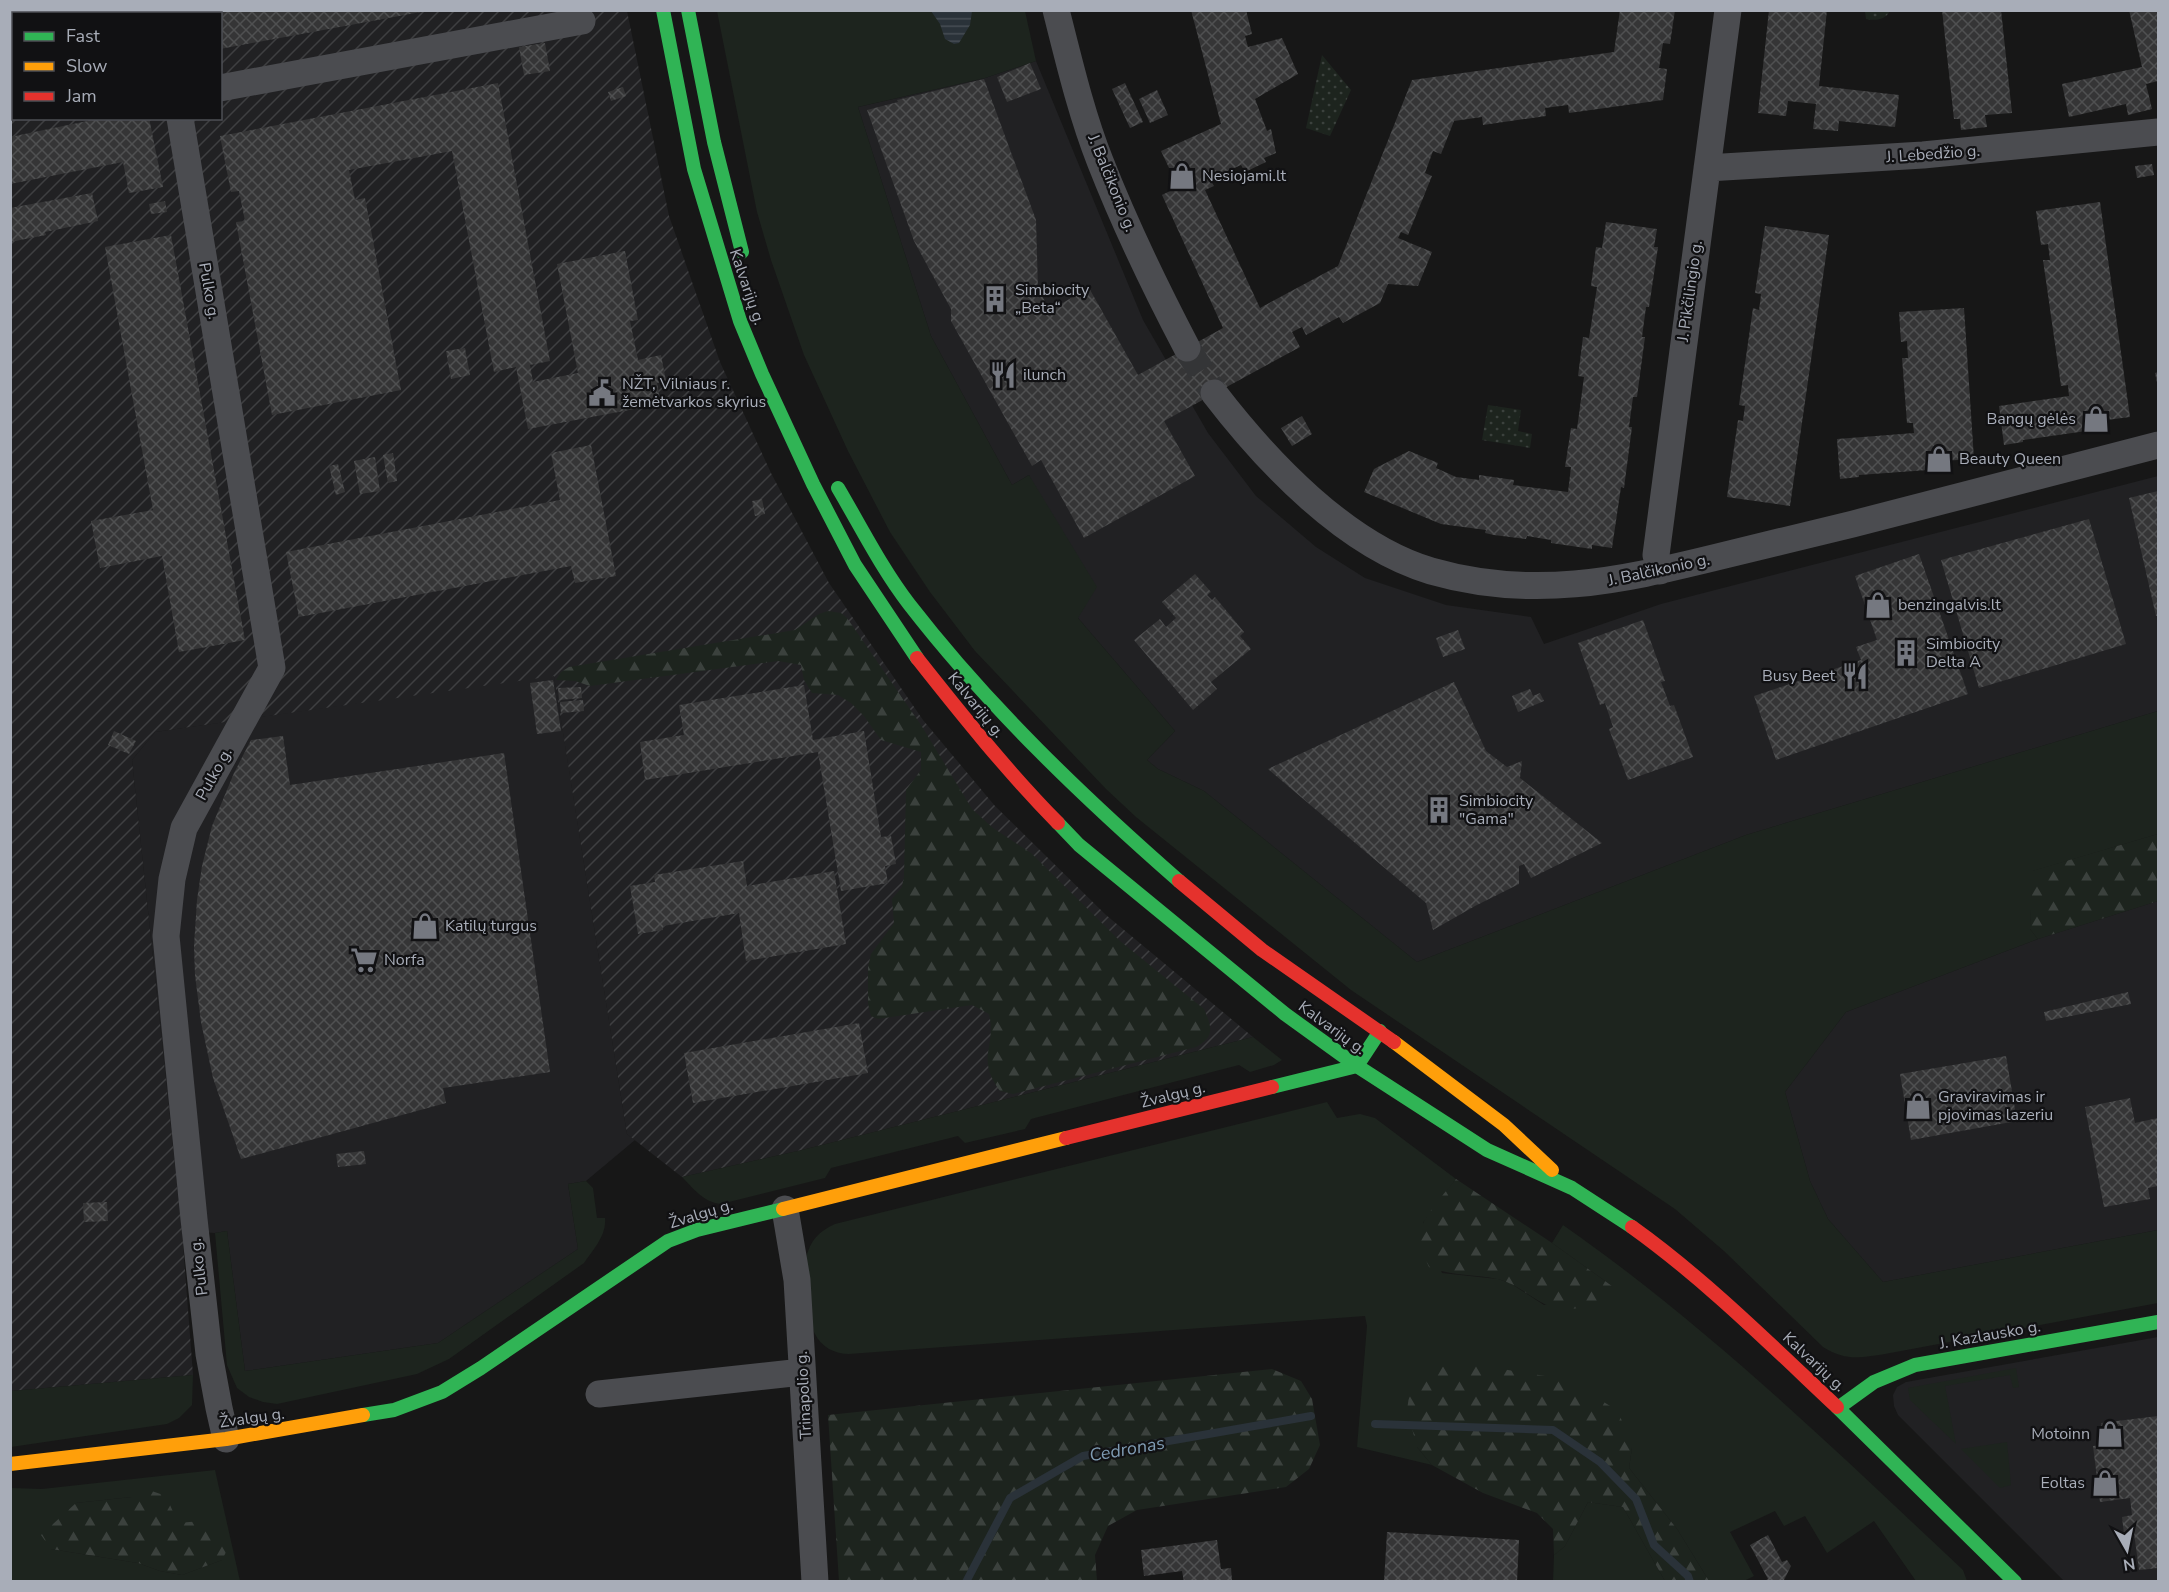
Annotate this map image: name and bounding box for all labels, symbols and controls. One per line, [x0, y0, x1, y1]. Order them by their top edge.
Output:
legend [12, 12, 222, 120]
text: Fast [66, 24, 101, 48]
text: Slow [66, 54, 107, 78]
text: Jam [65, 84, 97, 108]
street label: J. Balčikonio g. [1082, 130, 1142, 235]
street label: J. Lebedžio g. [1884, 140, 1981, 168]
shop icon: Nesiojami.lt [1167, 161, 1197, 191]
place label: Nesiojami.lt [1202, 165, 1287, 187]
street label: J. Pikčilingio g. [1672, 239, 1708, 344]
street label: Kalvarijų g. [724, 246, 770, 328]
street label: Pulko g. [193, 261, 225, 321]
place label: Simbiocity „Beta“ [1015, 279, 1090, 319]
building icon: Simbiocity „Beta“ [980, 284, 1010, 314]
restaurant icon: ilunch [988, 360, 1018, 390]
place label: ilunch [1023, 364, 1066, 386]
place label: NŽT, Vilniaus r. žemėtvarkos skyrius [622, 373, 766, 413]
public building icon: NŽT, Vilniaus r. žemėtvarkos skyrius [587, 378, 617, 408]
shop icon: Bangų gėlės [2081, 404, 2111, 434]
place label: Bangų gėlės [1986, 408, 2076, 430]
shop icon: Beauty Queen [1924, 444, 1954, 474]
place label: Beauty Queen [1959, 448, 2061, 470]
street label: J. Balčikonio g. [1605, 549, 1712, 592]
shop icon: benzingalvis.lt [1863, 590, 1893, 620]
place label: benzingalvis.lt [1898, 594, 2001, 616]
place label: Simbiocity Delta A [1926, 633, 2001, 673]
building icon: Simbiocity Delta A [1891, 638, 1921, 668]
restaurant icon: Busy Beet [1840, 661, 1870, 691]
place label: Busy Beet [1762, 665, 1835, 687]
street label: Kalvarijų g. [943, 667, 1009, 743]
street label: Pulko g. [190, 743, 238, 805]
place label: Simbiocity "Gama" [1459, 790, 1534, 830]
building icon: Simbiocity "Gama" [1424, 795, 1454, 825]
shop icon: Katilų turgus [410, 911, 440, 941]
place label: Katilų turgus [445, 915, 537, 937]
supermarket icon: Norfa [349, 945, 379, 975]
place label: Norfa [384, 949, 425, 971]
street label: Kalvarijų g. [1294, 996, 1370, 1060]
street label: Žvalgų g. [1138, 1076, 1208, 1114]
place label: Graviravimas ir pjovimas lazeriu [1938, 1086, 2053, 1126]
shop icon: Graviravimas ir pjovimas lazeriu [1903, 1091, 1933, 1121]
street label: Žvalgų g. [666, 1194, 736, 1234]
street label: Pulko g. [185, 1237, 213, 1297]
street label: J. Kazlausko g. [1937, 1315, 2042, 1355]
street label: Kalvarijų g. [1778, 1327, 1850, 1397]
street label: Trinapolio g. [791, 1350, 817, 1440]
street label: Žvalgų g. [218, 1403, 286, 1433]
shop icon: Motoinn [2095, 1419, 2125, 1449]
place label: Motoinn [2031, 1423, 2090, 1445]
water label: Cedronas [1087, 1431, 1167, 1467]
shop icon: Eoltas [2090, 1468, 2120, 1498]
place label: Eoltas [2040, 1472, 2085, 1494]
north arrow [2097, 1520, 2157, 1580]
text: N [2122, 1552, 2137, 1576]

